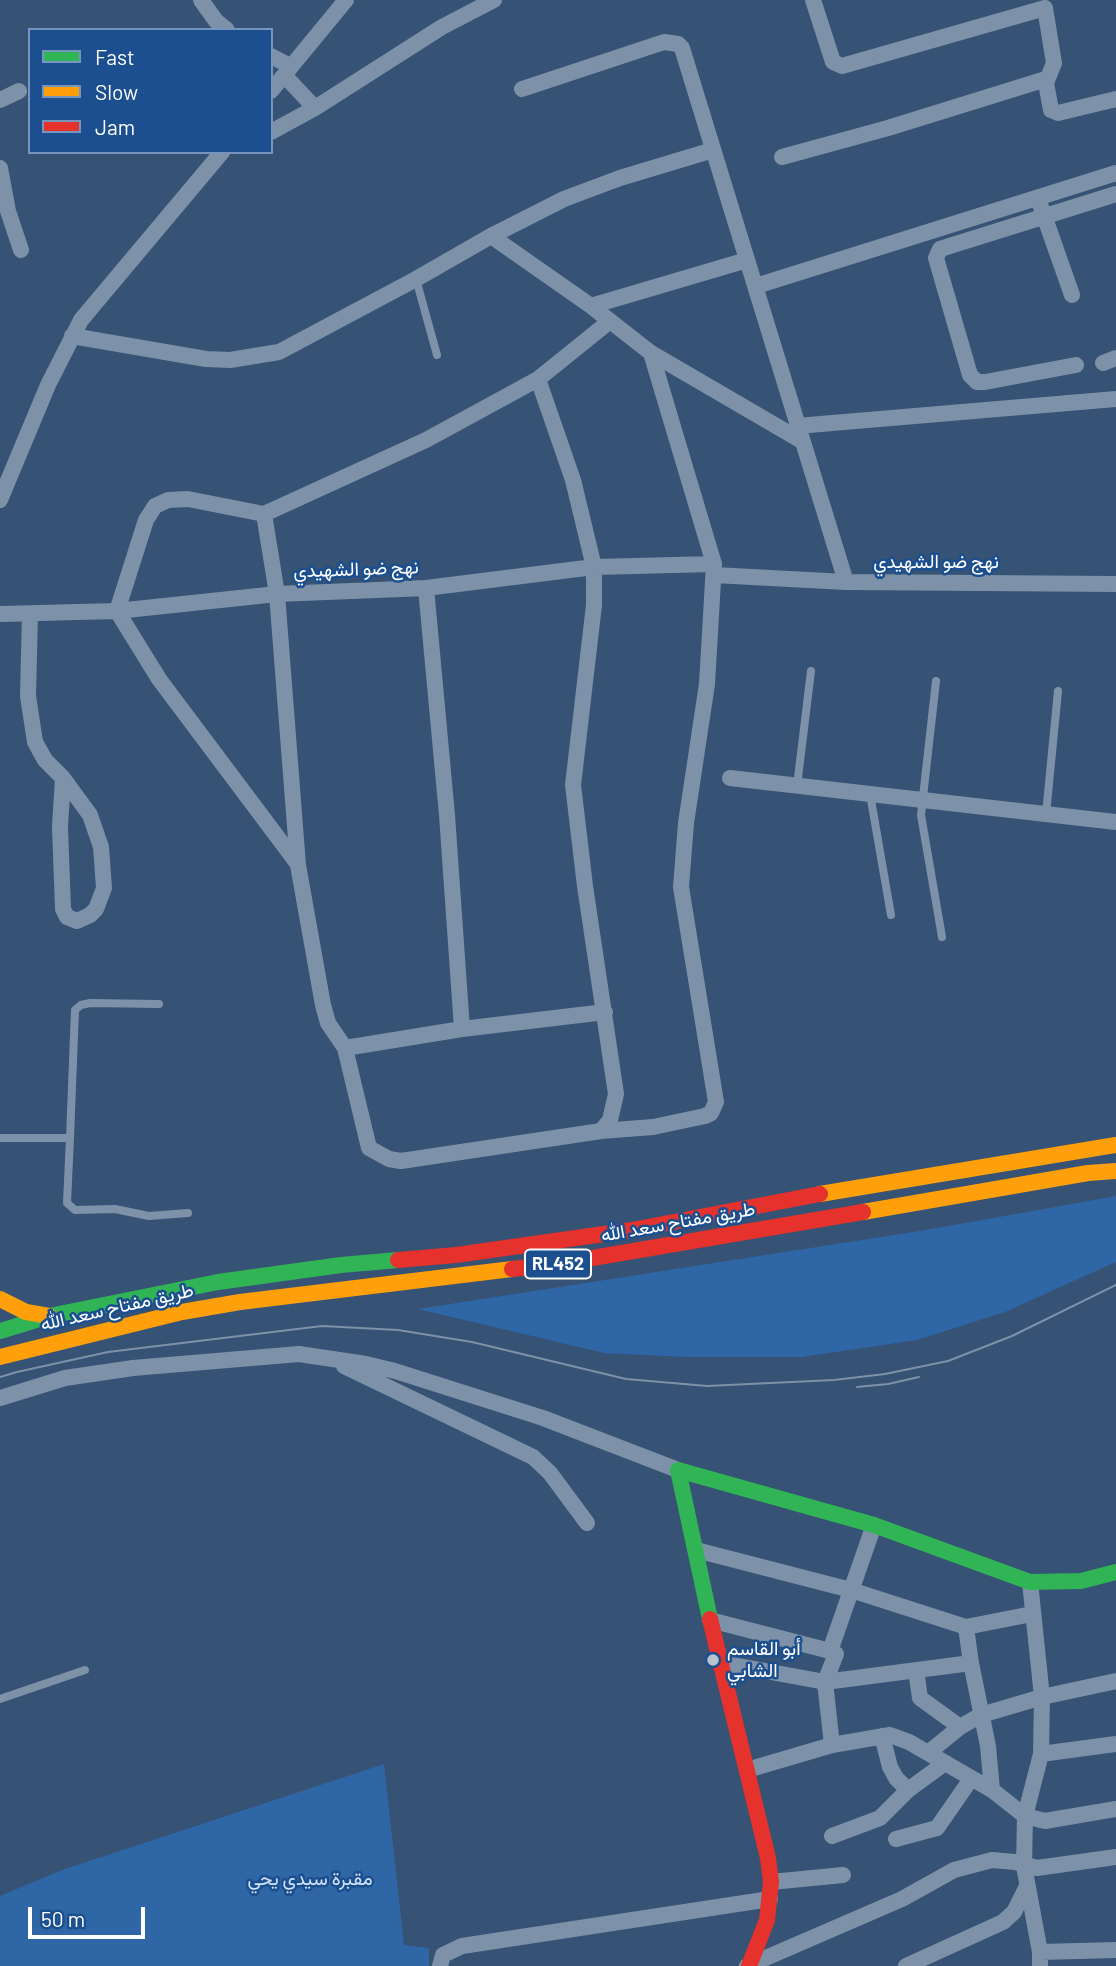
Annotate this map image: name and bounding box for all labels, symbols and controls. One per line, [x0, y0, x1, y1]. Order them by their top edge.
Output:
legend [28, 28, 273, 154]
text: Fast [95, 44, 135, 69]
text: Slow [95, 79, 138, 104]
text: Jam [95, 114, 135, 139]
street label: نهج ضو الشهيدي [873, 551, 999, 573]
street label: نهج ضو الشهيدي [293, 555, 419, 583]
street label: طريق مفتاح سعد الله [599, 1197, 757, 1247]
road number: RL452 [525, 1250, 591, 1279]
street label: طريق مفتاح سعد الله [38, 1278, 196, 1336]
place label: أبو القاسم الشابي [727, 1638, 801, 1682]
marker: أبو القاسم الشابي [705, 1652, 721, 1668]
park label: مقبرة سيدي يحي [247, 1868, 373, 1890]
scale bar [32, 1892, 149, 1936]
text: 50 m [41, 1906, 85, 1931]

